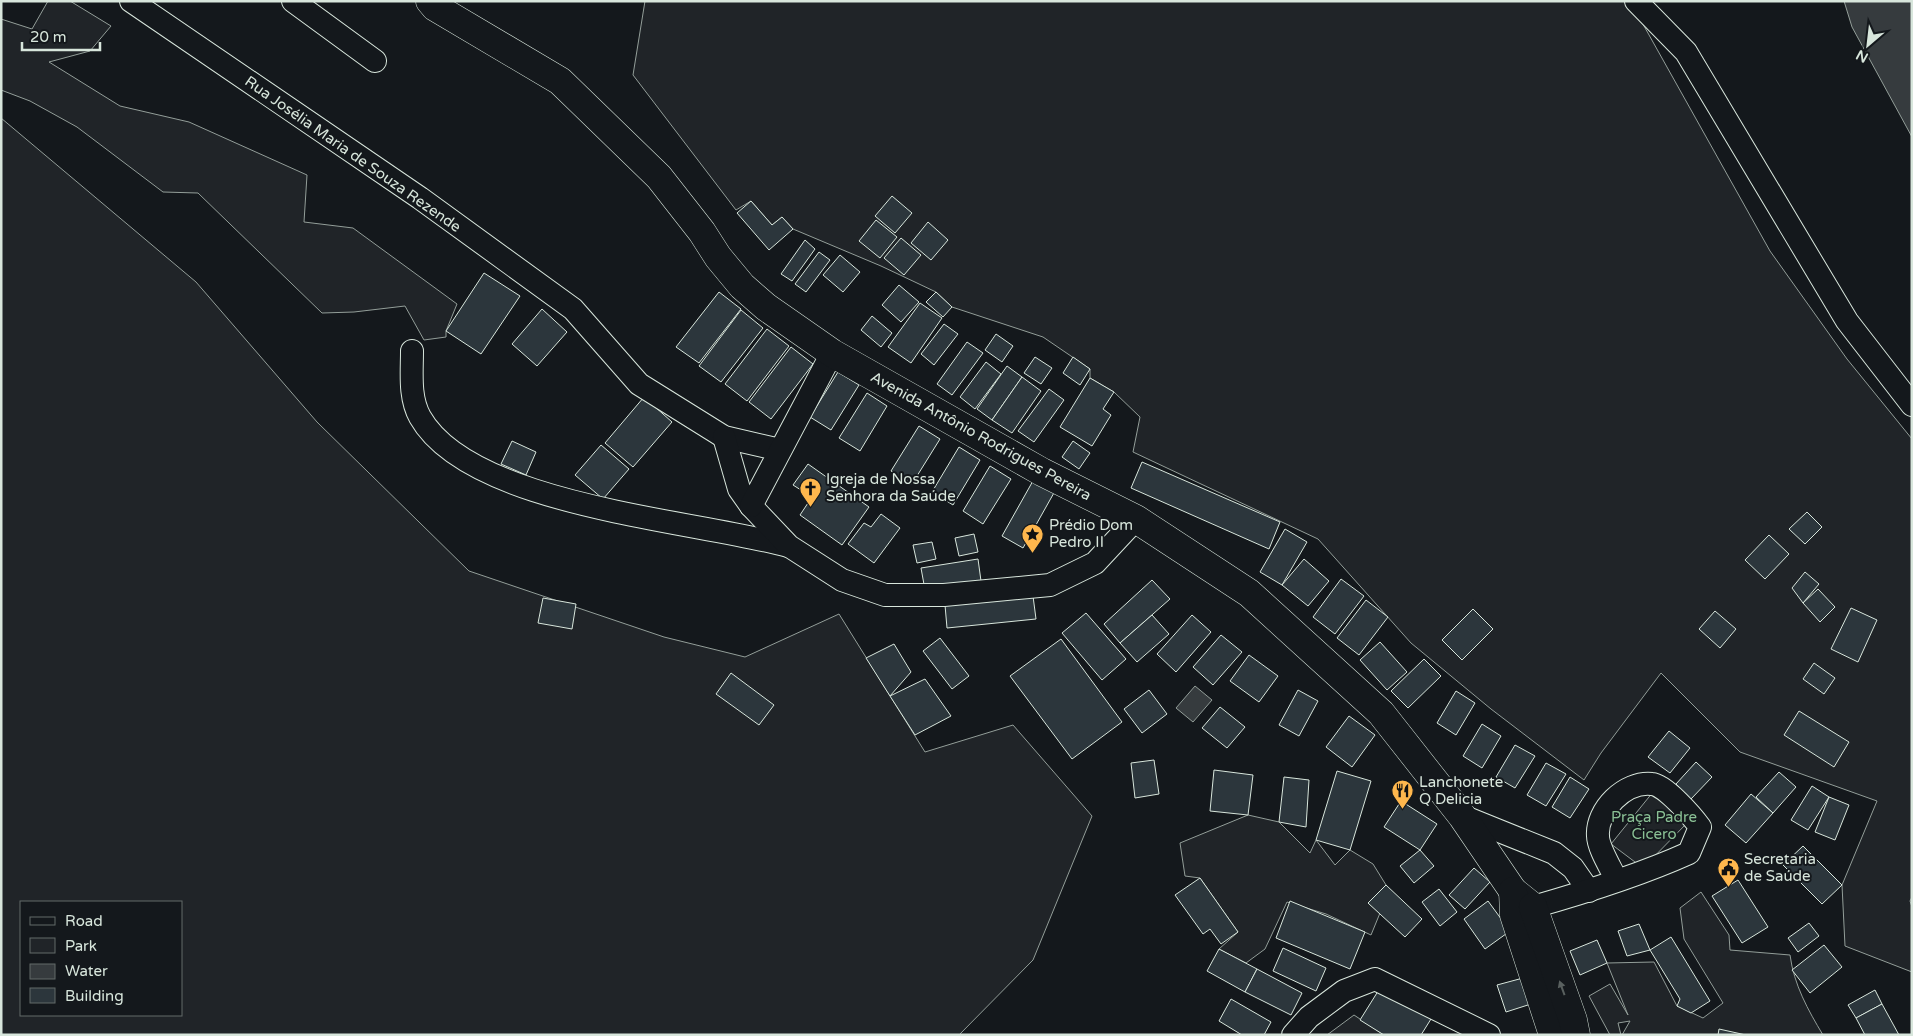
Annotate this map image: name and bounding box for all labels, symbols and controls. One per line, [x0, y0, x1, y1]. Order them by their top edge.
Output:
scale bar [22, 20, 100, 52]
north arrow [1843, 20, 1893, 70]
text: 20 m [30, 28, 67, 46]
text: N [1853, 46, 1871, 66]
street label: Rua Josélia Maria de Souza Rezende [241, 72, 465, 236]
street label: Avenida Antônio Rodrigues Pereira [868, 368, 1094, 504]
place label: Igreja de Nossa Senhora da Saúde [826, 470, 956, 505]
church icon: Igreja de Nossa Senhora da Saúde [798, 476, 822, 507]
place label: Prédio Dom Pedro II [1049, 516, 1133, 551]
place icon: Prédio Dom Pedro II [1021, 522, 1045, 553]
place label: Lanchonete Q Delicia [1419, 773, 1503, 808]
restaurant icon: Lanchonete Q Delicia [1391, 779, 1415, 810]
park label: Praça Padre Cicero [1611, 808, 1697, 843]
place label: Secretaria de Saúde [1744, 850, 1816, 885]
public building icon: Secretaria de Saúde [1716, 856, 1740, 887]
legend [20, 901, 182, 1016]
text: Road [65, 912, 103, 930]
text: Park [65, 937, 97, 955]
text: Water [65, 962, 108, 980]
one-way arrow [1558, 981, 1565, 996]
text: Building [65, 987, 124, 1005]

